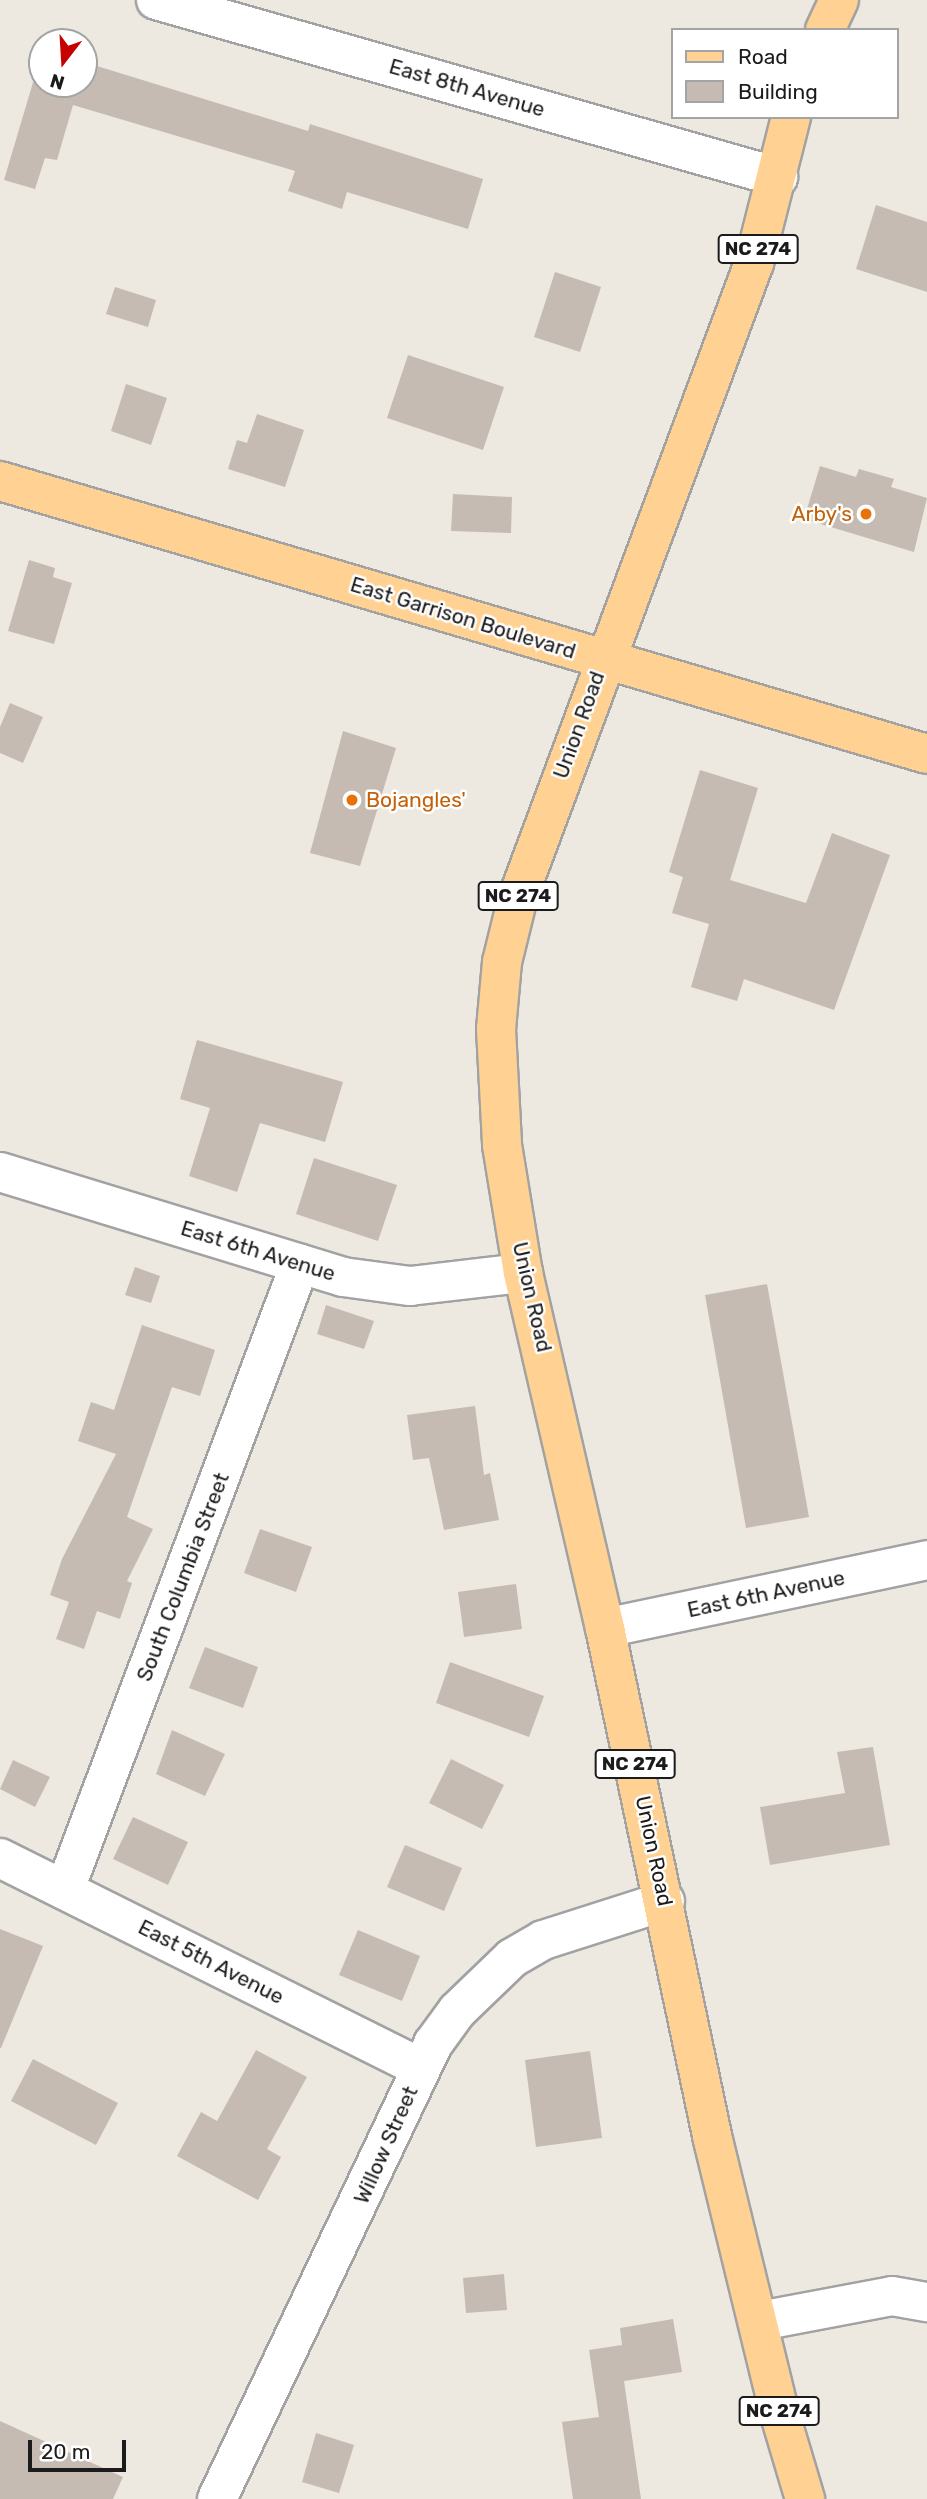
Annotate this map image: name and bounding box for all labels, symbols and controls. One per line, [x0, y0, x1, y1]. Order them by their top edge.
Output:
north arrow [28, 28, 98, 98]
legend [671, 28, 899, 119]
text: Road [738, 44, 788, 69]
street label: East 8th Avenue [386, 54, 548, 122]
text: N [47, 69, 67, 95]
text: Building [738, 79, 818, 104]
road number: NC 274 [716, 233, 800, 264]
place label: Arby's [791, 501, 852, 527]
marker: Arby's [858, 506, 874, 522]
street label: East Garrison Boulevard [347, 572, 579, 664]
street label: Union Road [548, 668, 610, 782]
place label: Bojangles' [366, 787, 466, 813]
marker: Bojangles' [344, 792, 360, 808]
road number: NC 274 [476, 880, 560, 912]
street label: East 6th Avenue [177, 1215, 339, 1287]
street label: Union Road [507, 1239, 557, 1355]
street label: South Columbia Street [132, 1469, 234, 1685]
street label: East 6th Avenue [685, 1565, 847, 1623]
road number: NC 274 [593, 1748, 677, 1780]
street label: Union Road [630, 1793, 678, 1909]
street label: East 5th Avenue [134, 1914, 288, 2010]
street label: Willow Street [349, 2082, 423, 2208]
road number: NC 274 [737, 2396, 821, 2426]
scale bar [32, 2426, 130, 2470]
text: 20 m [41, 2439, 90, 2464]

